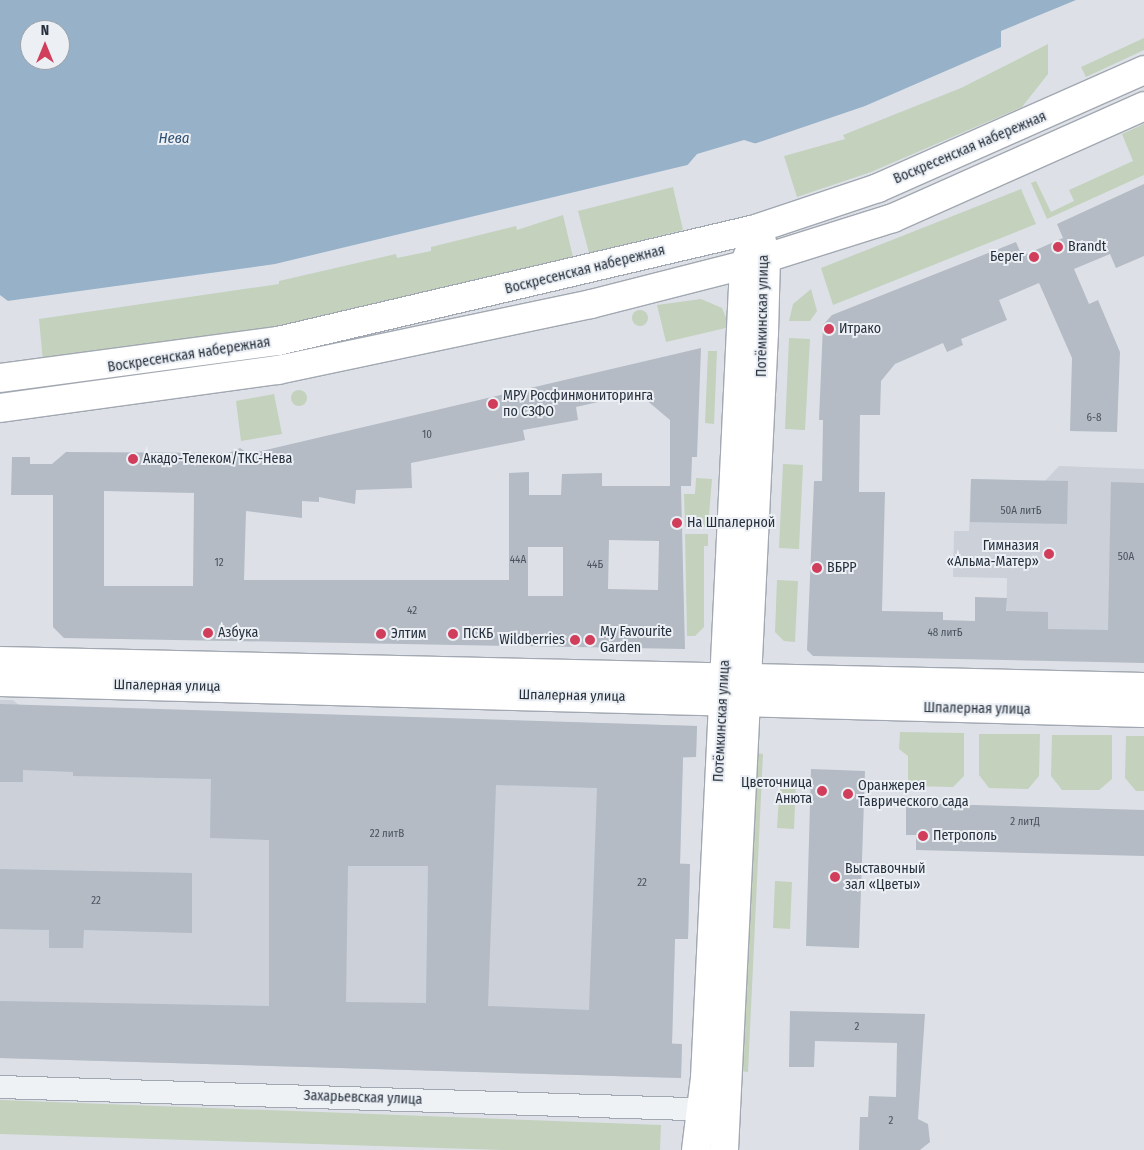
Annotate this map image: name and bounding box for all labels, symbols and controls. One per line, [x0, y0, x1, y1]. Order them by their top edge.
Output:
north arrow [20, 20, 70, 70]
text: N [41, 22, 49, 39]
street label: Воскресенская набережная [891, 108, 1049, 188]
water label: Нева [158, 130, 190, 148]
place label: Brandt [1068, 239, 1106, 255]
marker: Brandt [1052, 241, 1064, 253]
street label: Воскресенская набережная [503, 242, 667, 298]
place label: Берег [990, 249, 1024, 265]
marker: Берег [1028, 251, 1040, 263]
street label: Потёмкинская улица [754, 255, 772, 377]
place label: Итрако [839, 321, 881, 337]
marker: Итрако [823, 323, 835, 335]
street label: Воскресенская набережная [106, 334, 272, 376]
place label: МРУ Росфинмониторинга по СЗФО [503, 388, 653, 421]
marker: МРУ Росфинмониторинга по СЗФО [487, 398, 499, 410]
house number: 6-8 [1086, 411, 1102, 425]
house number: 10 [422, 428, 432, 442]
place label: Акадо-Телеком/ТКС-Нева [143, 451, 292, 467]
marker: Акадо-Телеком/ТКС-Нева [127, 453, 139, 465]
house number: 50А литБ [1001, 504, 1041, 518]
place label: На Шпалерной [687, 515, 775, 531]
marker: На Шпалерной [671, 517, 683, 529]
place label: Гимназия «Альма-Матер» [947, 538, 1039, 570]
marker: Гимназия «Альма-Матер» [1043, 548, 1055, 560]
house number: 50А [1118, 550, 1134, 564]
house number: 44А [510, 553, 526, 567]
house number: 12 [214, 556, 224, 570]
house number: 44Б [587, 558, 603, 572]
place label: ВБРР [827, 560, 857, 576]
marker: ВБРР [811, 562, 823, 574]
house number: 42 [407, 604, 417, 618]
place label: My Favourite Garden [600, 624, 672, 656]
place label: Азбука [218, 625, 258, 641]
place label: Элтим [391, 626, 427, 642]
place label: ПСКБ [463, 626, 493, 642]
house number: 48 литБ [927, 626, 963, 640]
marker: Азбука [202, 627, 214, 639]
marker: Элтим [375, 628, 387, 640]
marker: ПСКБ [447, 628, 459, 640]
place label: Wildberries [499, 632, 565, 648]
marker: Wildberries [569, 634, 581, 646]
marker: My Favourite Garden [584, 634, 596, 646]
street label: Потёмкинская улица [710, 659, 734, 783]
street label: Шпалерная улица [113, 677, 221, 695]
street label: Шпалерная улица [518, 687, 626, 705]
street label: Шпалерная улица [923, 700, 1031, 718]
place label: Цветочница Анюта [741, 775, 812, 808]
place label: Оранжерея Таврического сада [858, 778, 969, 810]
marker: Цветочница Анюта [816, 785, 828, 797]
marker: Оранжерея Таврического сада [842, 788, 854, 800]
house number: 2 литД [1010, 815, 1040, 829]
house number: 22 литВ [370, 827, 404, 841]
place label: Петрополь [933, 828, 997, 844]
marker: Петрополь [917, 830, 929, 842]
place label: Выставочный зал «Цветы» [845, 861, 926, 894]
marker: Выставочный зал «Цветы» [829, 871, 841, 883]
house number: 22 [637, 876, 647, 890]
house number: 22 [91, 894, 101, 908]
house number: 2 [855, 1020, 859, 1034]
street label: Захарьевская улица [303, 1088, 423, 1108]
house number: 2 [889, 1114, 893, 1128]

